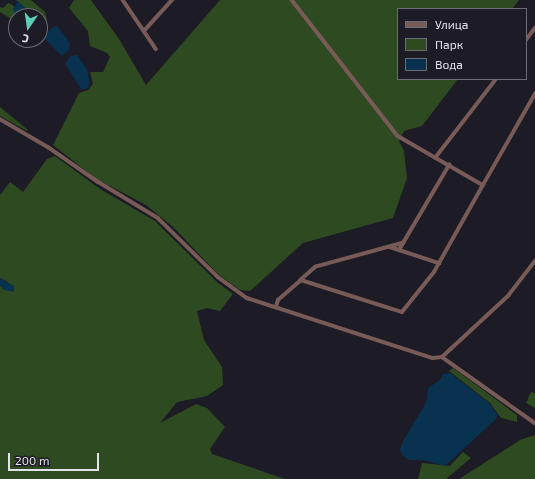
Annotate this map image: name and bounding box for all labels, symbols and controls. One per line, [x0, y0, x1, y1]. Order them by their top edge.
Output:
north arrow [8, 8, 48, 48]
legend [397, 8, 527, 80]
text: Улица [435, 17, 468, 31]
text: С [21, 32, 30, 46]
text: Парк [435, 37, 463, 51]
text: Вода [435, 57, 463, 71]
scale bar [10, 445, 101, 471]
text: 200 m [15, 453, 49, 467]

